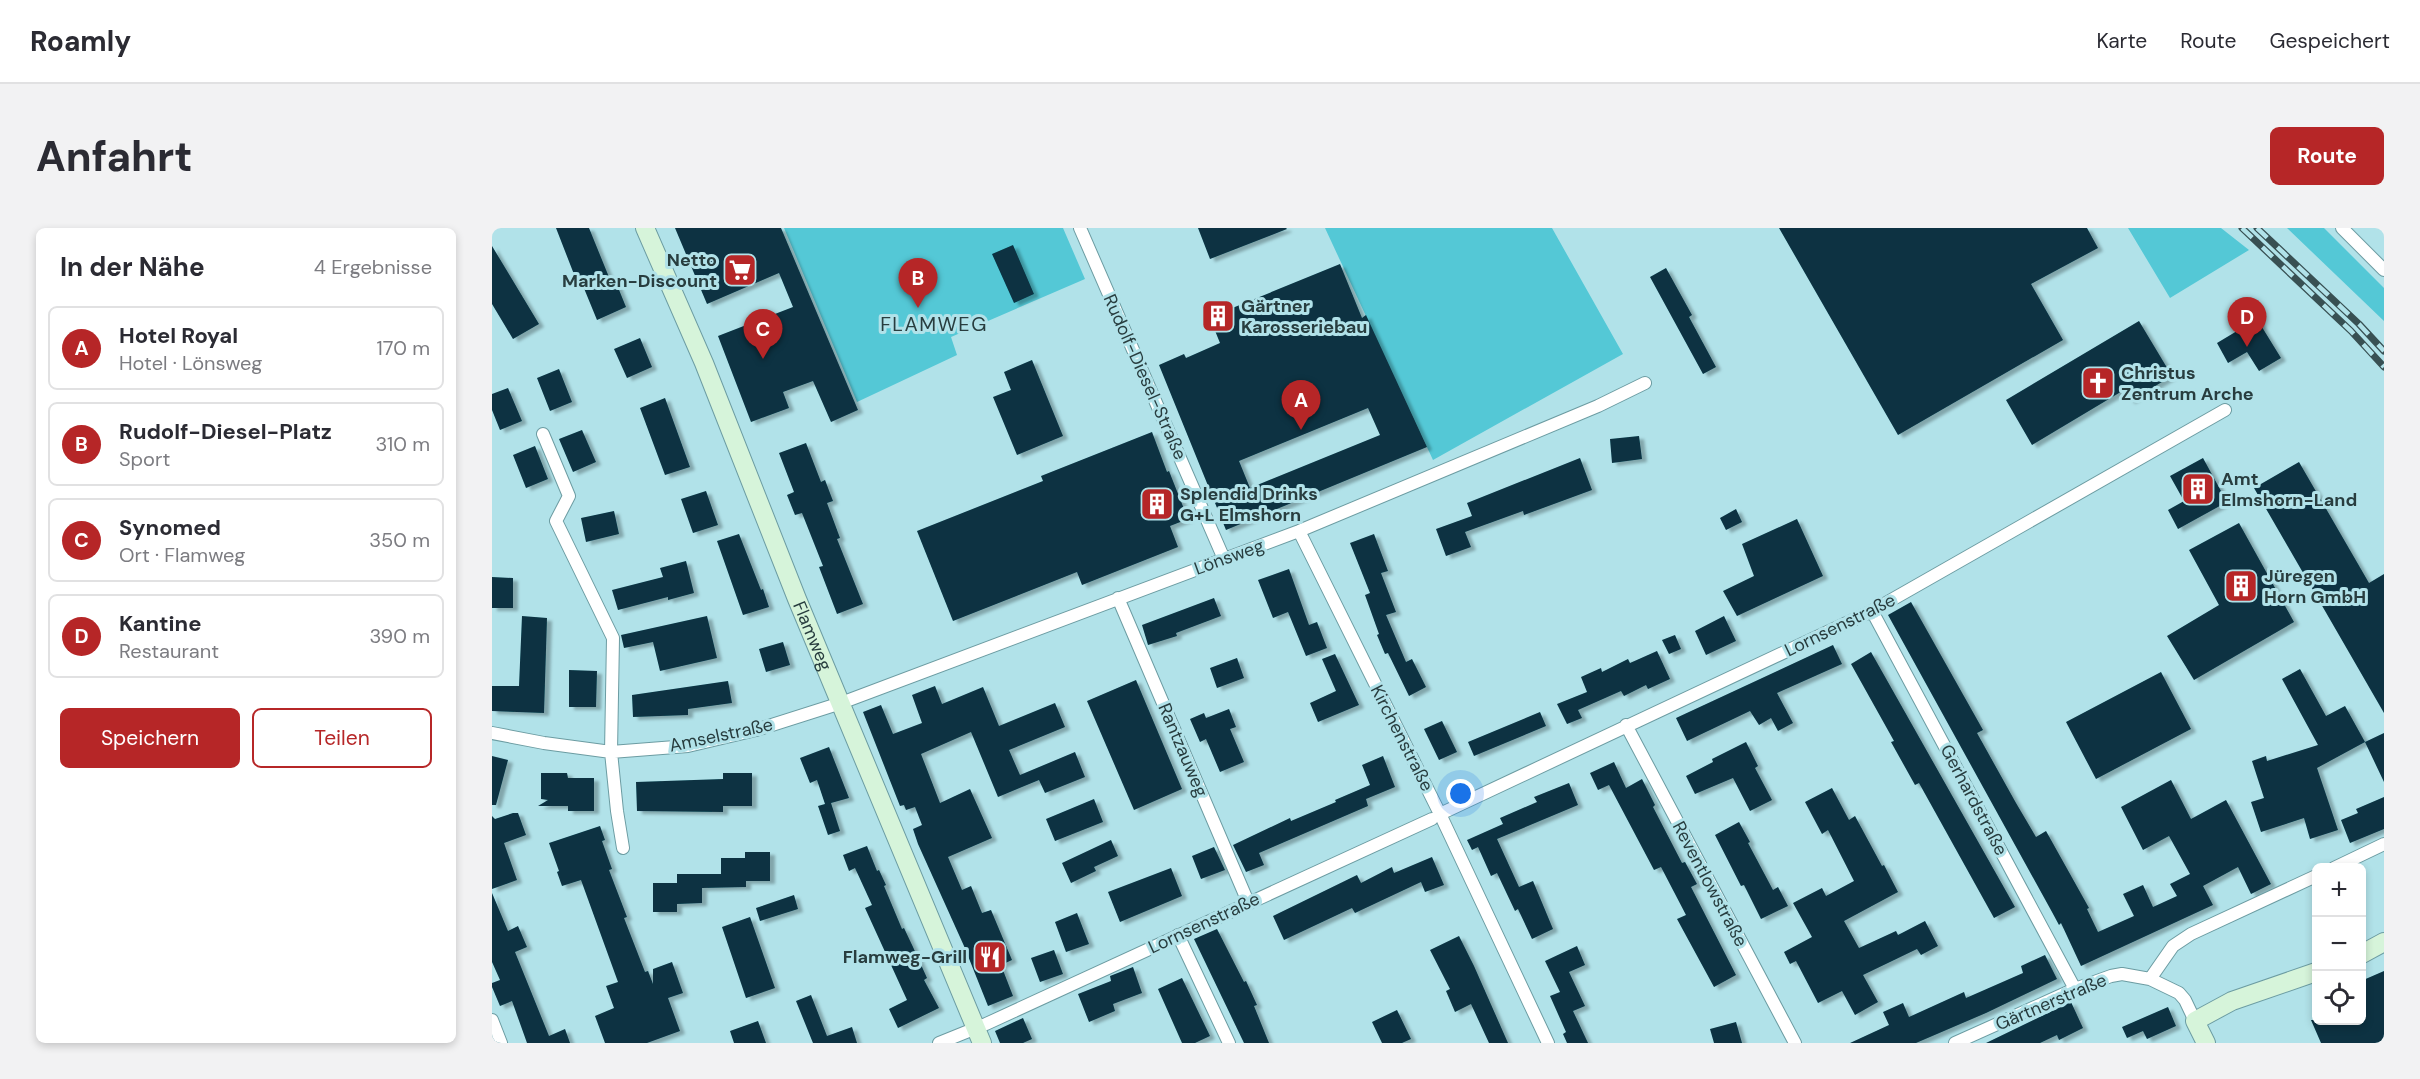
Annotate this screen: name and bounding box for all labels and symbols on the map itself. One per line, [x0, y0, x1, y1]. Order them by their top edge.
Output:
place label: Netto Marken-Discount [562, 248, 717, 293]
supermarket icon: Netto Marken-Discount [722, 252, 758, 288]
pin: B [898, 259, 938, 308]
street label: Rudolf-Diesel-Straße [1098, 291, 1192, 463]
place label: Gärtner Karosseriebau [1241, 294, 1367, 339]
building icon: Gärtner Karosseriebau [1200, 298, 1236, 334]
pin: D [2228, 298, 2266, 347]
pin: C [744, 310, 782, 359]
district label: FLAMWEG [880, 311, 988, 337]
place label: Christus Zentrum Arche [2121, 361, 2254, 406]
church icon: Christus Zentrum Arche [2080, 365, 2116, 401]
pin: A [1282, 380, 1320, 430]
place label: Amt Elmshorn-Land [2221, 467, 2357, 512]
building icon: Amt Elmshorn-Land [2180, 471, 2216, 507]
place label: Splendid Drinks G+L Elmshorn [1180, 482, 1318, 527]
building icon: Splendid Drinks G+L Elmshorn [1139, 486, 1175, 522]
street label: Lönsweg [1191, 533, 1267, 581]
place label: Jüregen Horn GmbH [2264, 564, 2366, 609]
building icon: Jüregen Horn GmbH [2223, 568, 2259, 604]
street label: Lornsenstraße [1781, 588, 1899, 662]
street label: Flamweg [787, 598, 838, 674]
street label: Kirchenstraße [1365, 681, 1439, 795]
street label: Rantzauweg [1152, 699, 1214, 801]
street label: Amselstraße [667, 712, 775, 758]
street label: Gerhardstraße [1935, 740, 2013, 860]
your location [1446, 779, 1475, 808]
street label: Reventlowstraße [1667, 817, 1753, 951]
street label: Lornsenstraße [1144, 887, 1264, 959]
restaurant icon: Flamweg-Grill [972, 939, 1008, 975]
place label: Flamweg-Grill [843, 945, 967, 969]
street label: Gärtnerstraße [1992, 968, 2110, 1036]

